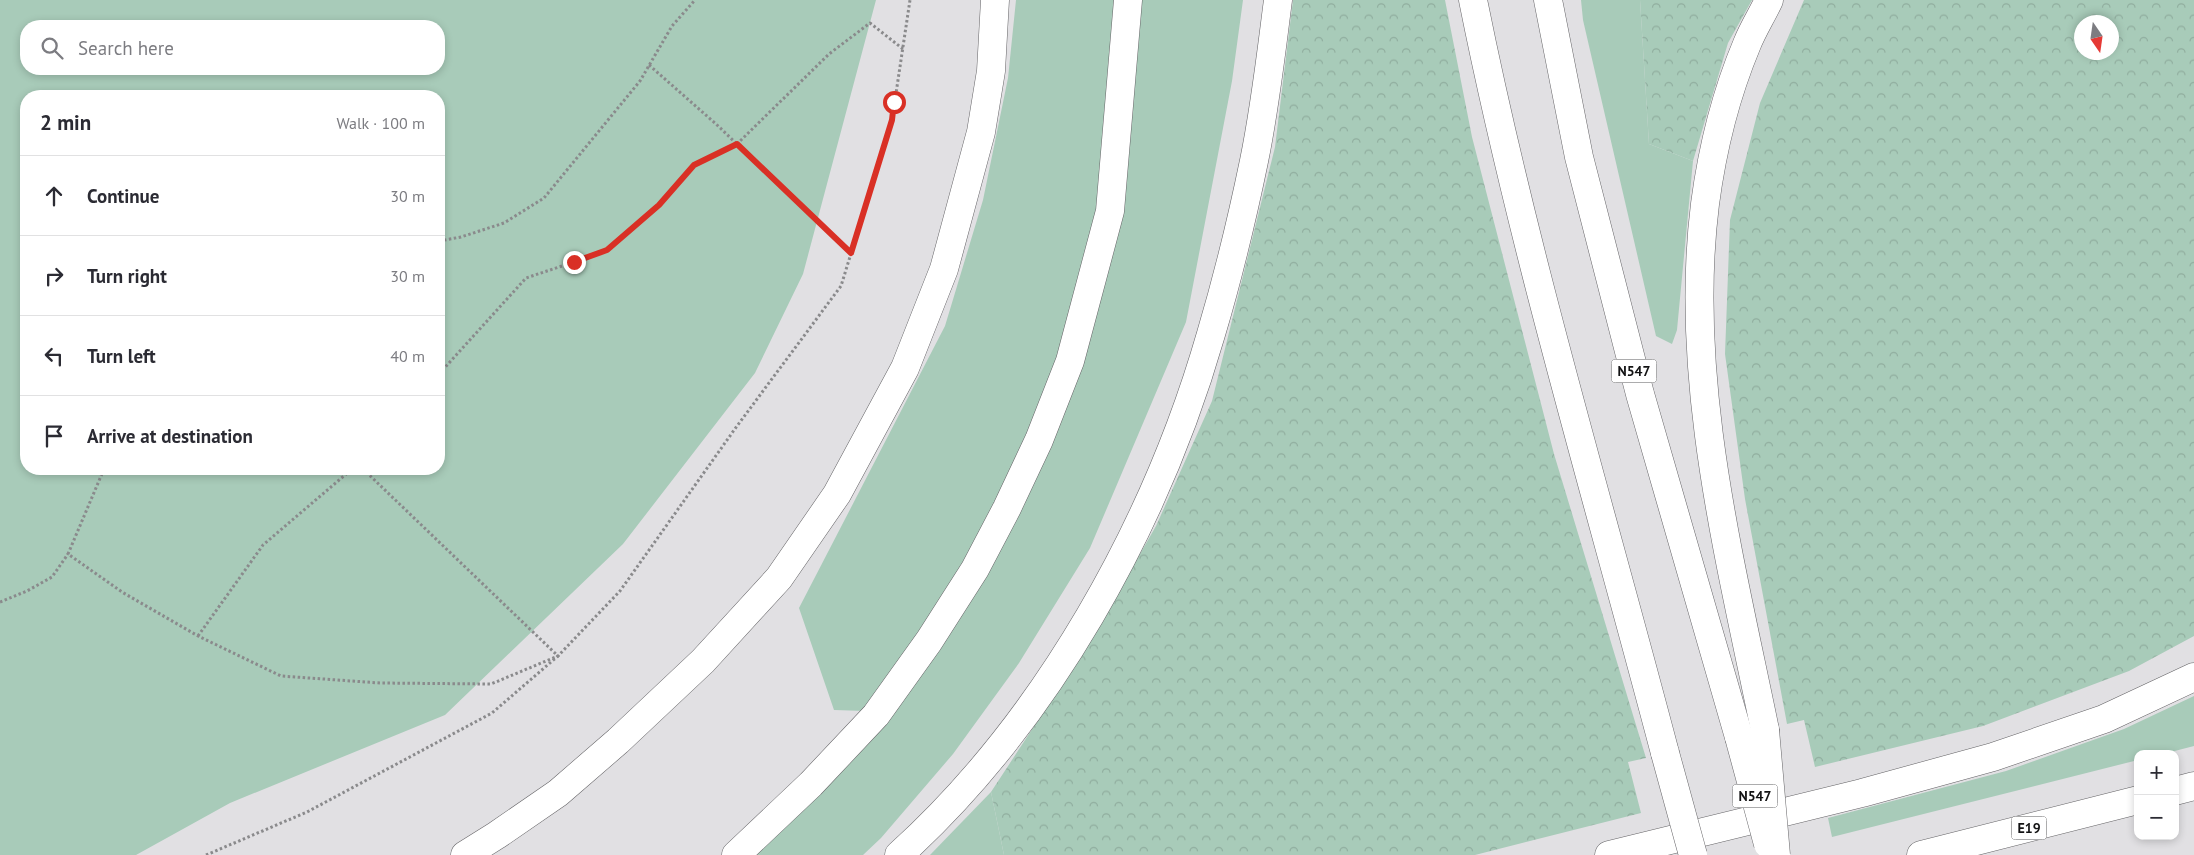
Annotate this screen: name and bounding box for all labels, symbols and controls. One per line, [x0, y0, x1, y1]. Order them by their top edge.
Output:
north arrow [2074, 15, 2119, 60]
search box [20, 20, 445, 75]
icon: search [38, 34, 66, 62]
text: Search here [78, 36, 174, 60]
route start [883, 91, 906, 114]
text: 2 min [40, 109, 91, 136]
text: Walk · 100 m [336, 113, 425, 133]
icon: ahead [40, 182, 68, 210]
text: Continue [87, 184, 159, 208]
text: 30 m [390, 186, 425, 206]
route end [563, 251, 586, 274]
icon: right [40, 262, 68, 290]
text: Turn right [87, 264, 167, 288]
text: 30 m [390, 266, 425, 286]
icon: left [40, 342, 68, 370]
text: Turn left [87, 344, 156, 368]
text: 40 m [390, 346, 425, 366]
road number: N547 [1612, 360, 1656, 382]
icon: arrive [40, 422, 68, 450]
text: Arrive at destination [87, 424, 253, 448]
map controls [2134, 750, 2179, 840]
button: + [2134, 750, 2179, 795]
road number: N547 [1732, 784, 1778, 808]
button: − [2134, 795, 2179, 840]
road number: E19 [2012, 816, 2046, 840]

